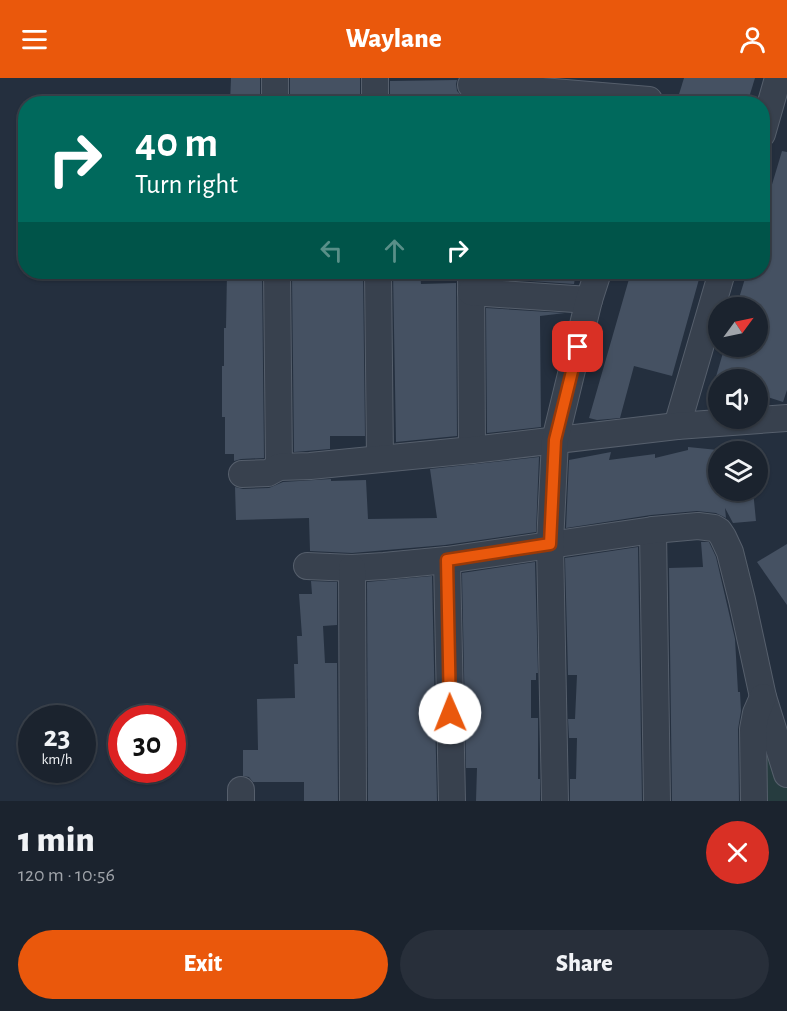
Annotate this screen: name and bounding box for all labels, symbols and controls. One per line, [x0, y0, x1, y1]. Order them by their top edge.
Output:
icon: menu [18, 23, 51, 56]
icon: person [736, 23, 769, 56]
text: Waylane [345, 25, 442, 52]
icon: right [36, 120, 114, 198]
text: 40 m [135, 122, 218, 164]
text: Turn right [135, 171, 238, 198]
icon: left [315, 234, 348, 267]
icon: ahead [378, 234, 411, 267]
icon: right [441, 234, 474, 267]
north arrow [708, 297, 768, 357]
map controls [708, 297, 768, 501]
pin [552, 321, 603, 372]
icon: arrive [561, 330, 594, 363]
button: sound [708, 369, 768, 429]
button: layers [708, 441, 768, 501]
position arrow [418, 681, 482, 745]
speed limit sign: 30 [108, 705, 186, 783]
text: 23 [43, 722, 71, 752]
text: km/h [42, 752, 72, 767]
button: close [706, 821, 769, 884]
text: 1 min [18, 822, 95, 858]
text: 120 m · 10:56 [18, 865, 115, 885]
button: Exit [18, 930, 388, 999]
button: Share [400, 930, 769, 999]

